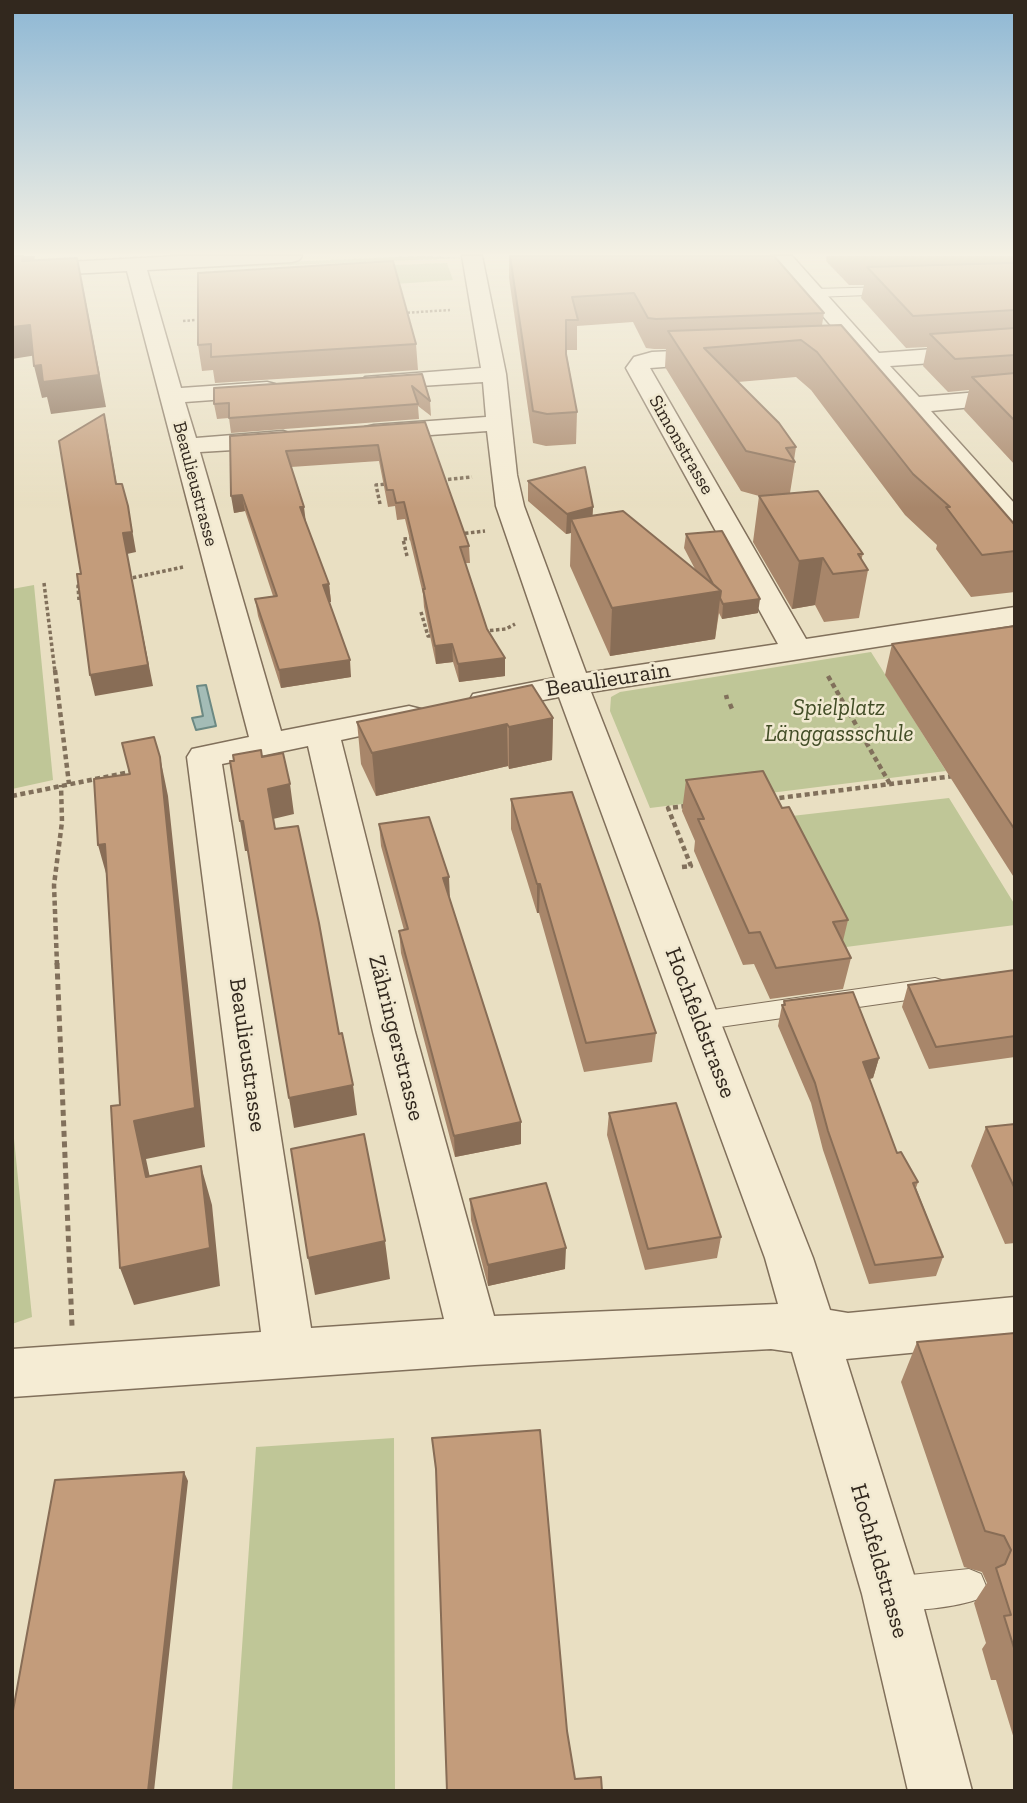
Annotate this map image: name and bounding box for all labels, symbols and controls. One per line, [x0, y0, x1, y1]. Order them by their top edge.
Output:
street label: Simonstrasse [643, 391, 719, 499]
street label: Beaulieustrasse [167, 419, 223, 549]
street label: Beaulieurain [544, 657, 672, 703]
park label: Spielplatz Länggassschule [764, 694, 914, 748]
street label: Hochfeldstrasse [659, 944, 741, 1102]
street label: Zähringerstrasse [362, 952, 430, 1124]
street label: Beaulieustrasse [223, 976, 271, 1134]
street label: Hochfeldstrasse [844, 1481, 914, 1641]

